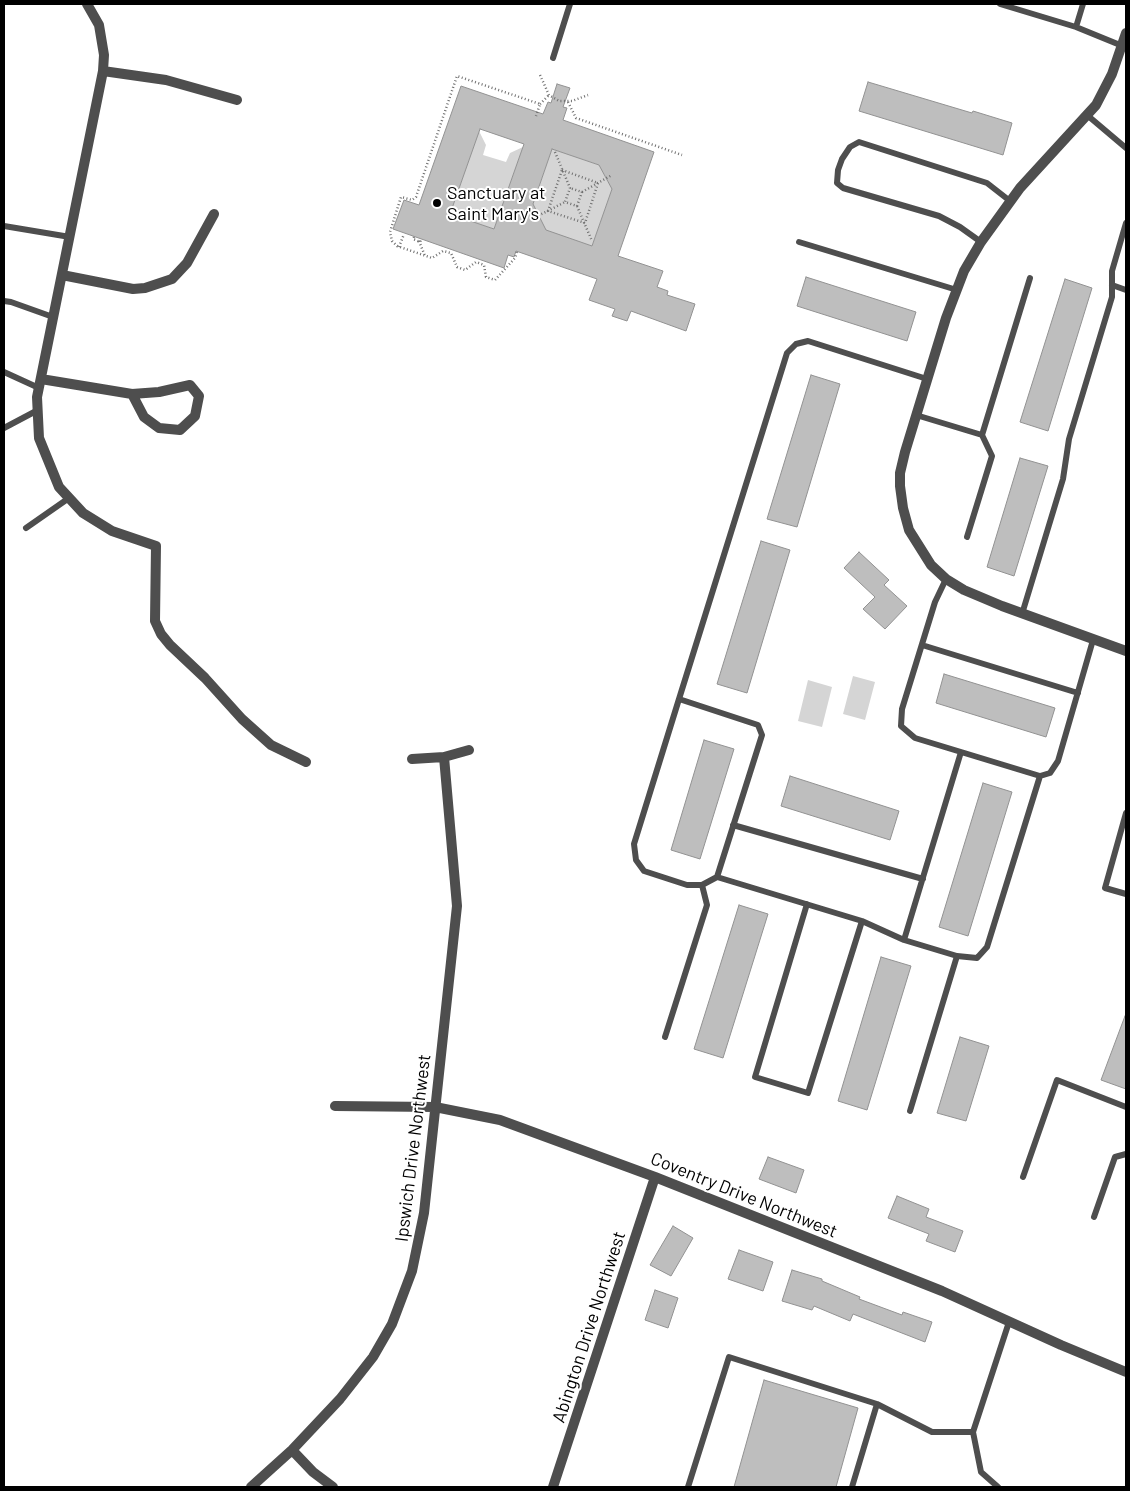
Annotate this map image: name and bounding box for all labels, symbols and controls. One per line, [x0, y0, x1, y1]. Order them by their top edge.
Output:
place label: Sanctuary at Saint Mary's [447, 182, 546, 224]
marker: Sanctuary at Saint Mary's [431, 197, 443, 209]
street label: Ipswich Drive Northwest [391, 1053, 435, 1243]
street label: Coventry Drive Northwest [648, 1148, 840, 1242]
street label: Abington Drive Northwest [548, 1229, 630, 1425]

